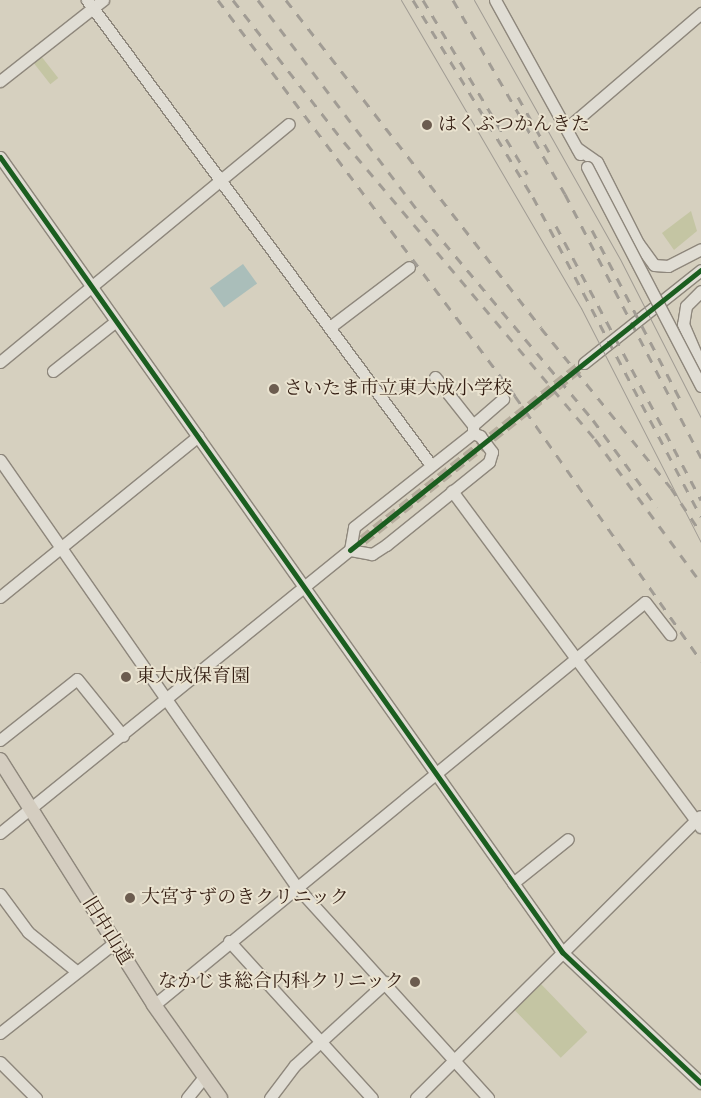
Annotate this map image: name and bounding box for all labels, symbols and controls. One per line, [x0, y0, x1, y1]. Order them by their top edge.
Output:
place label: はくぶつかんきた [438, 114, 590, 136]
marker: はくぶつかんきた [420, 118, 434, 132]
place label: さいたま市立東大成小学校 [284, 378, 512, 400]
marker: さいたま市立東大成小学校 [268, 383, 280, 395]
place label: 東大成保育園 [136, 666, 250, 688]
marker: 東大成保育園 [120, 671, 132, 683]
place label: 大宮すずのきクリニック [141, 887, 350, 909]
marker: 大宮すずのきクリニック [123, 891, 137, 905]
street label: 旧中山道 [77, 893, 137, 969]
place label: なかじま総合内科クリニック [157, 971, 404, 993]
marker: なかじま総合内科クリニック [408, 975, 422, 989]

